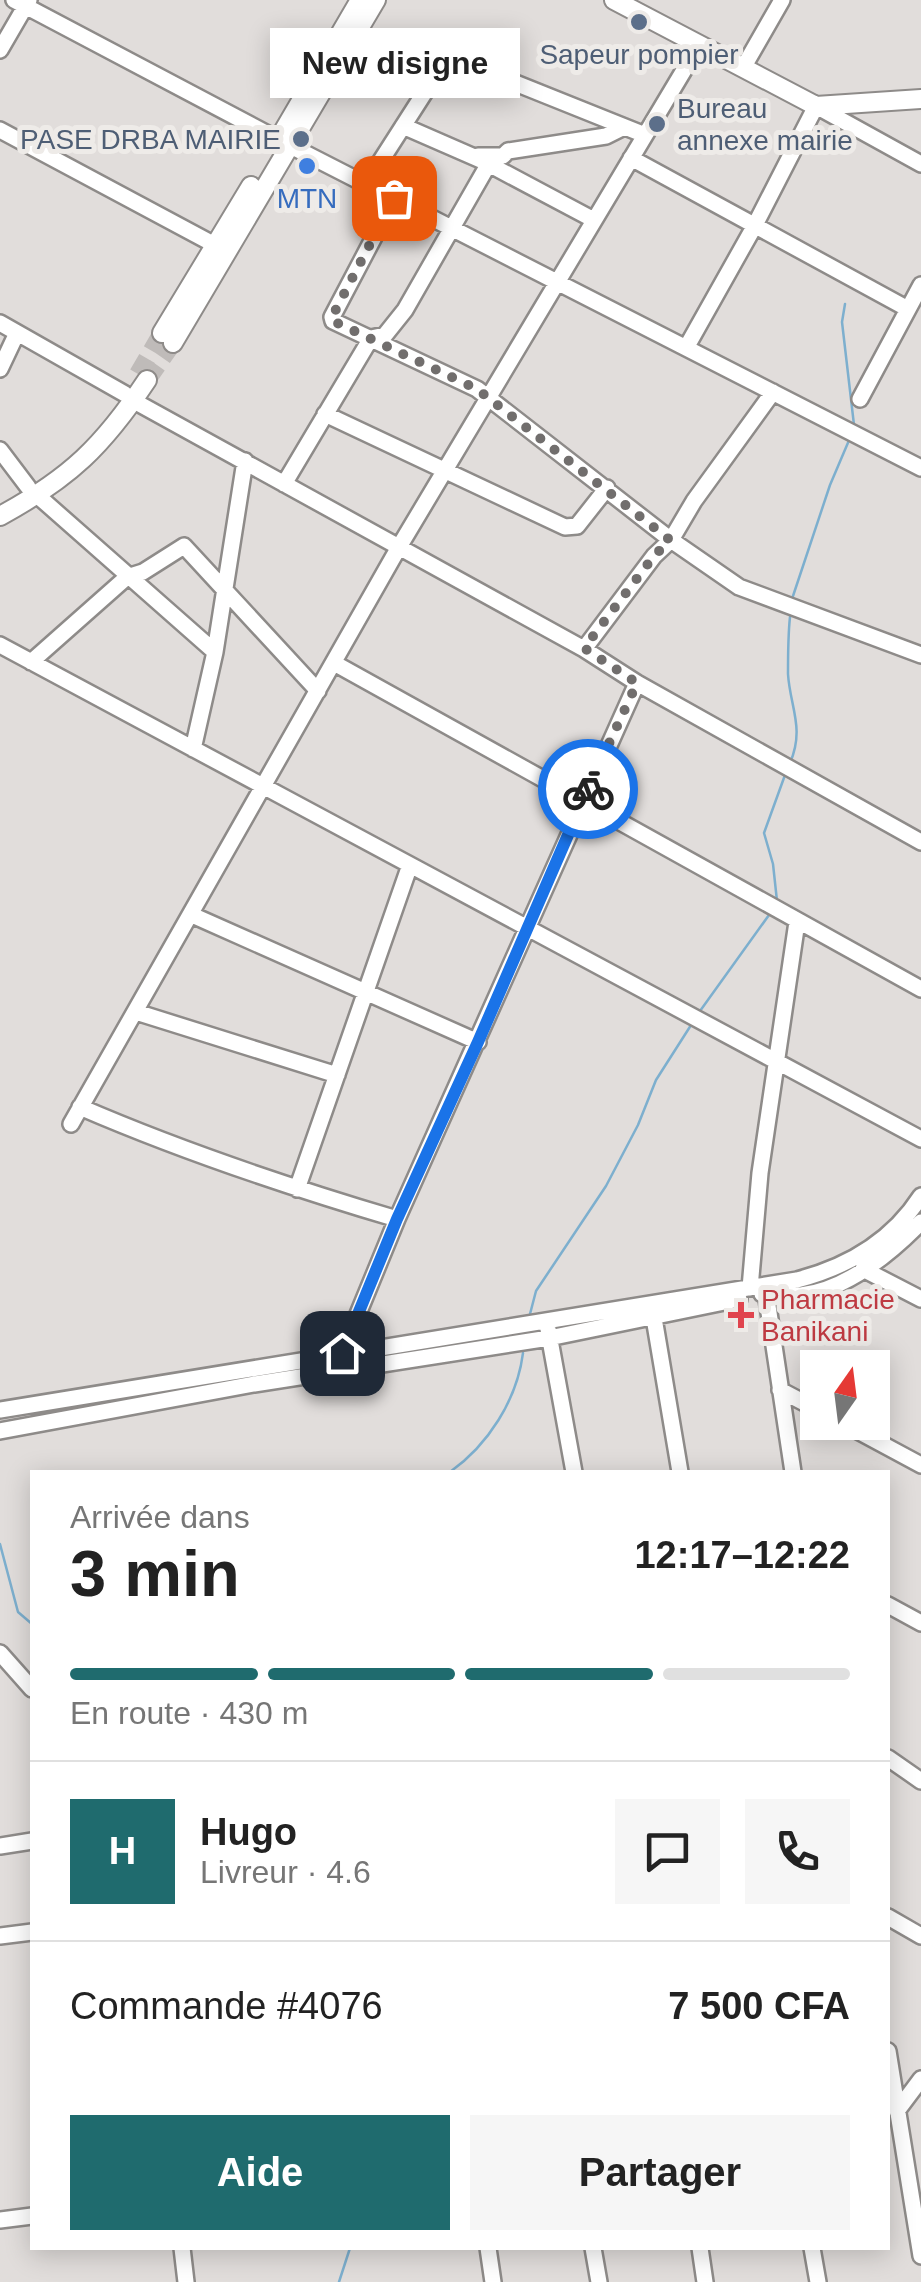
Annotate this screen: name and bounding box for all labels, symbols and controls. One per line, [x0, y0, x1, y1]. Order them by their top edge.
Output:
marker: Sapeur pompier [628, 11, 650, 33]
callout: New disigne [269, 28, 519, 98]
place label: Sapeur pompier [539, 39, 739, 70]
text: New disigne [302, 45, 488, 81]
place label: Bureau annexe mairie [677, 93, 853, 156]
marker: Bureau annexe mairie [646, 113, 668, 135]
place label: PASE DRBA MAIRIE [20, 124, 281, 155]
marker: PASE DRBA MAIRIE [290, 128, 312, 150]
marker: MTN [296, 155, 318, 177]
pin [352, 156, 437, 241]
icon: bag [367, 171, 422, 226]
place label: MTN [277, 183, 337, 214]
courier [538, 739, 638, 839]
icon: bike [561, 762, 616, 817]
place label: Pharmacie Banikani [761, 1284, 895, 1347]
marker: Pharmacie Banikani [730, 1304, 752, 1326]
pin [300, 1311, 385, 1396]
icon: home [315, 1326, 370, 1381]
north arrow [800, 1350, 890, 1440]
map controls [800, 1350, 890, 1440]
text: Arrivée dans [70, 1499, 250, 1535]
text: 12:17–12:22 [634, 1534, 850, 1576]
text: 3 min [70, 1537, 240, 1610]
text: En route · 430 m [70, 1695, 308, 1731]
button: chat [615, 1799, 720, 1904]
button: phone [745, 1799, 850, 1904]
text: Hugo [200, 1811, 297, 1853]
text: H [109, 1830, 136, 1872]
text: Livreur · 4.6 [200, 1854, 371, 1890]
text: Commande #4076 [70, 1985, 383, 2027]
text: 7 500 CFA [668, 1985, 850, 2027]
button: Aide [70, 2115, 450, 2230]
button: Partager [470, 2115, 850, 2230]

